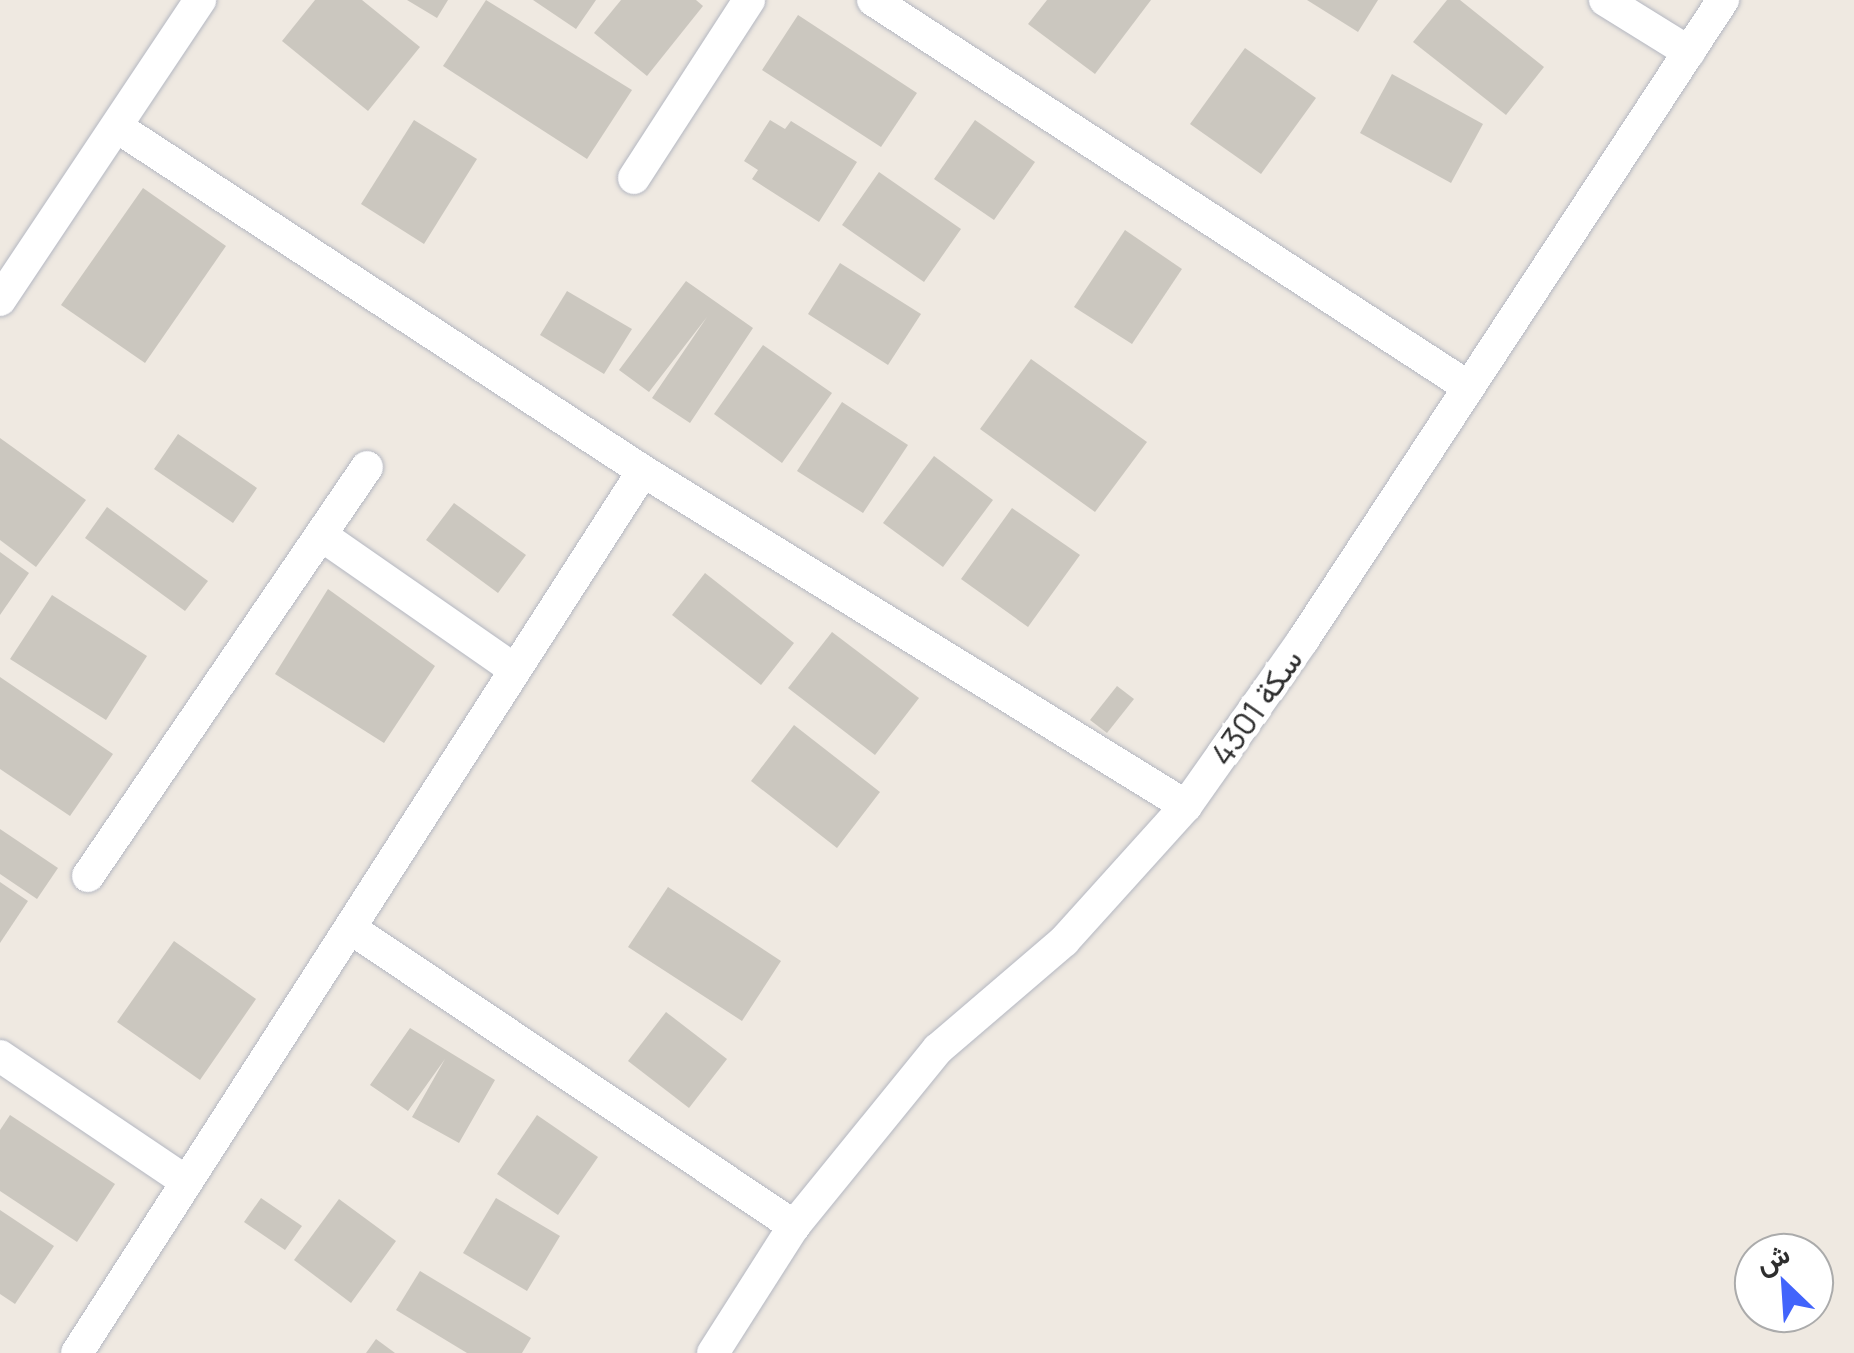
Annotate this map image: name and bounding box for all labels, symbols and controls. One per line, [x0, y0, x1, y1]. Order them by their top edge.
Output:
street label: سكة 4301 [1202, 641, 1310, 773]
north arrow [1734, 1233, 1834, 1333]
text: ش [1749, 1233, 1795, 1282]

